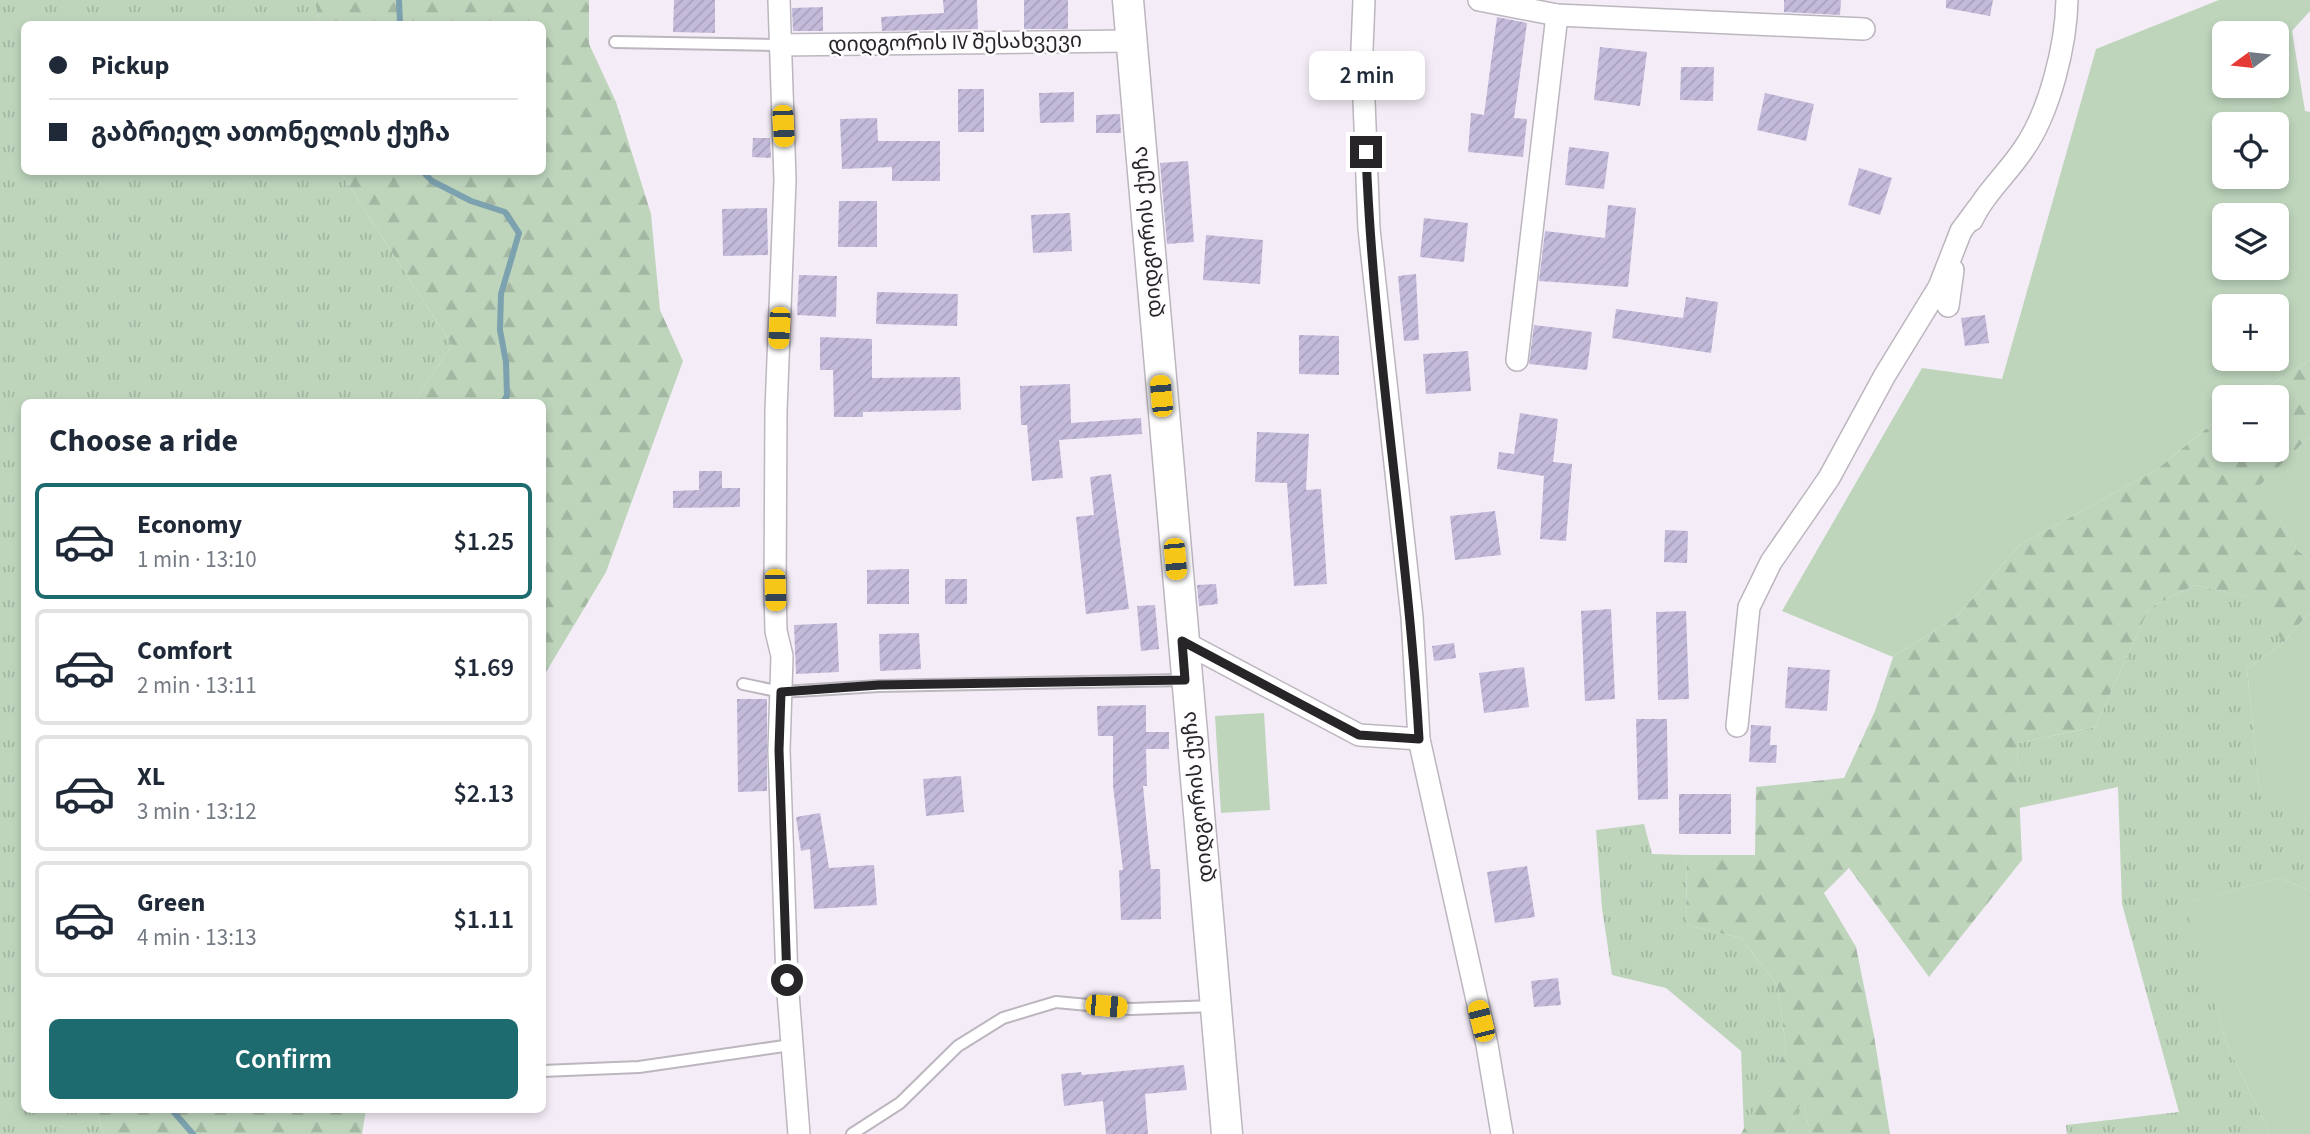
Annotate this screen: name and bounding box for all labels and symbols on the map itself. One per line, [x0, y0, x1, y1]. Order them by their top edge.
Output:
north arrow [2212, 21, 2289, 98]
street label: დიდგორის IV შესახვევი [828, 25, 1082, 59]
callout: 2 min [1308, 51, 1424, 100]
car [772, 104, 795, 148]
route end [1350, 136, 1382, 168]
street label: დიდგორის ქუჩა [1125, 145, 1169, 319]
car [768, 306, 791, 350]
car [1149, 374, 1174, 418]
car [1163, 537, 1188, 581]
car [764, 569, 787, 611]
street label: დიდგორის ქუჩა [1173, 710, 1221, 884]
route start [771, 964, 803, 996]
car [1085, 994, 1128, 1018]
car [1466, 998, 1497, 1044]

